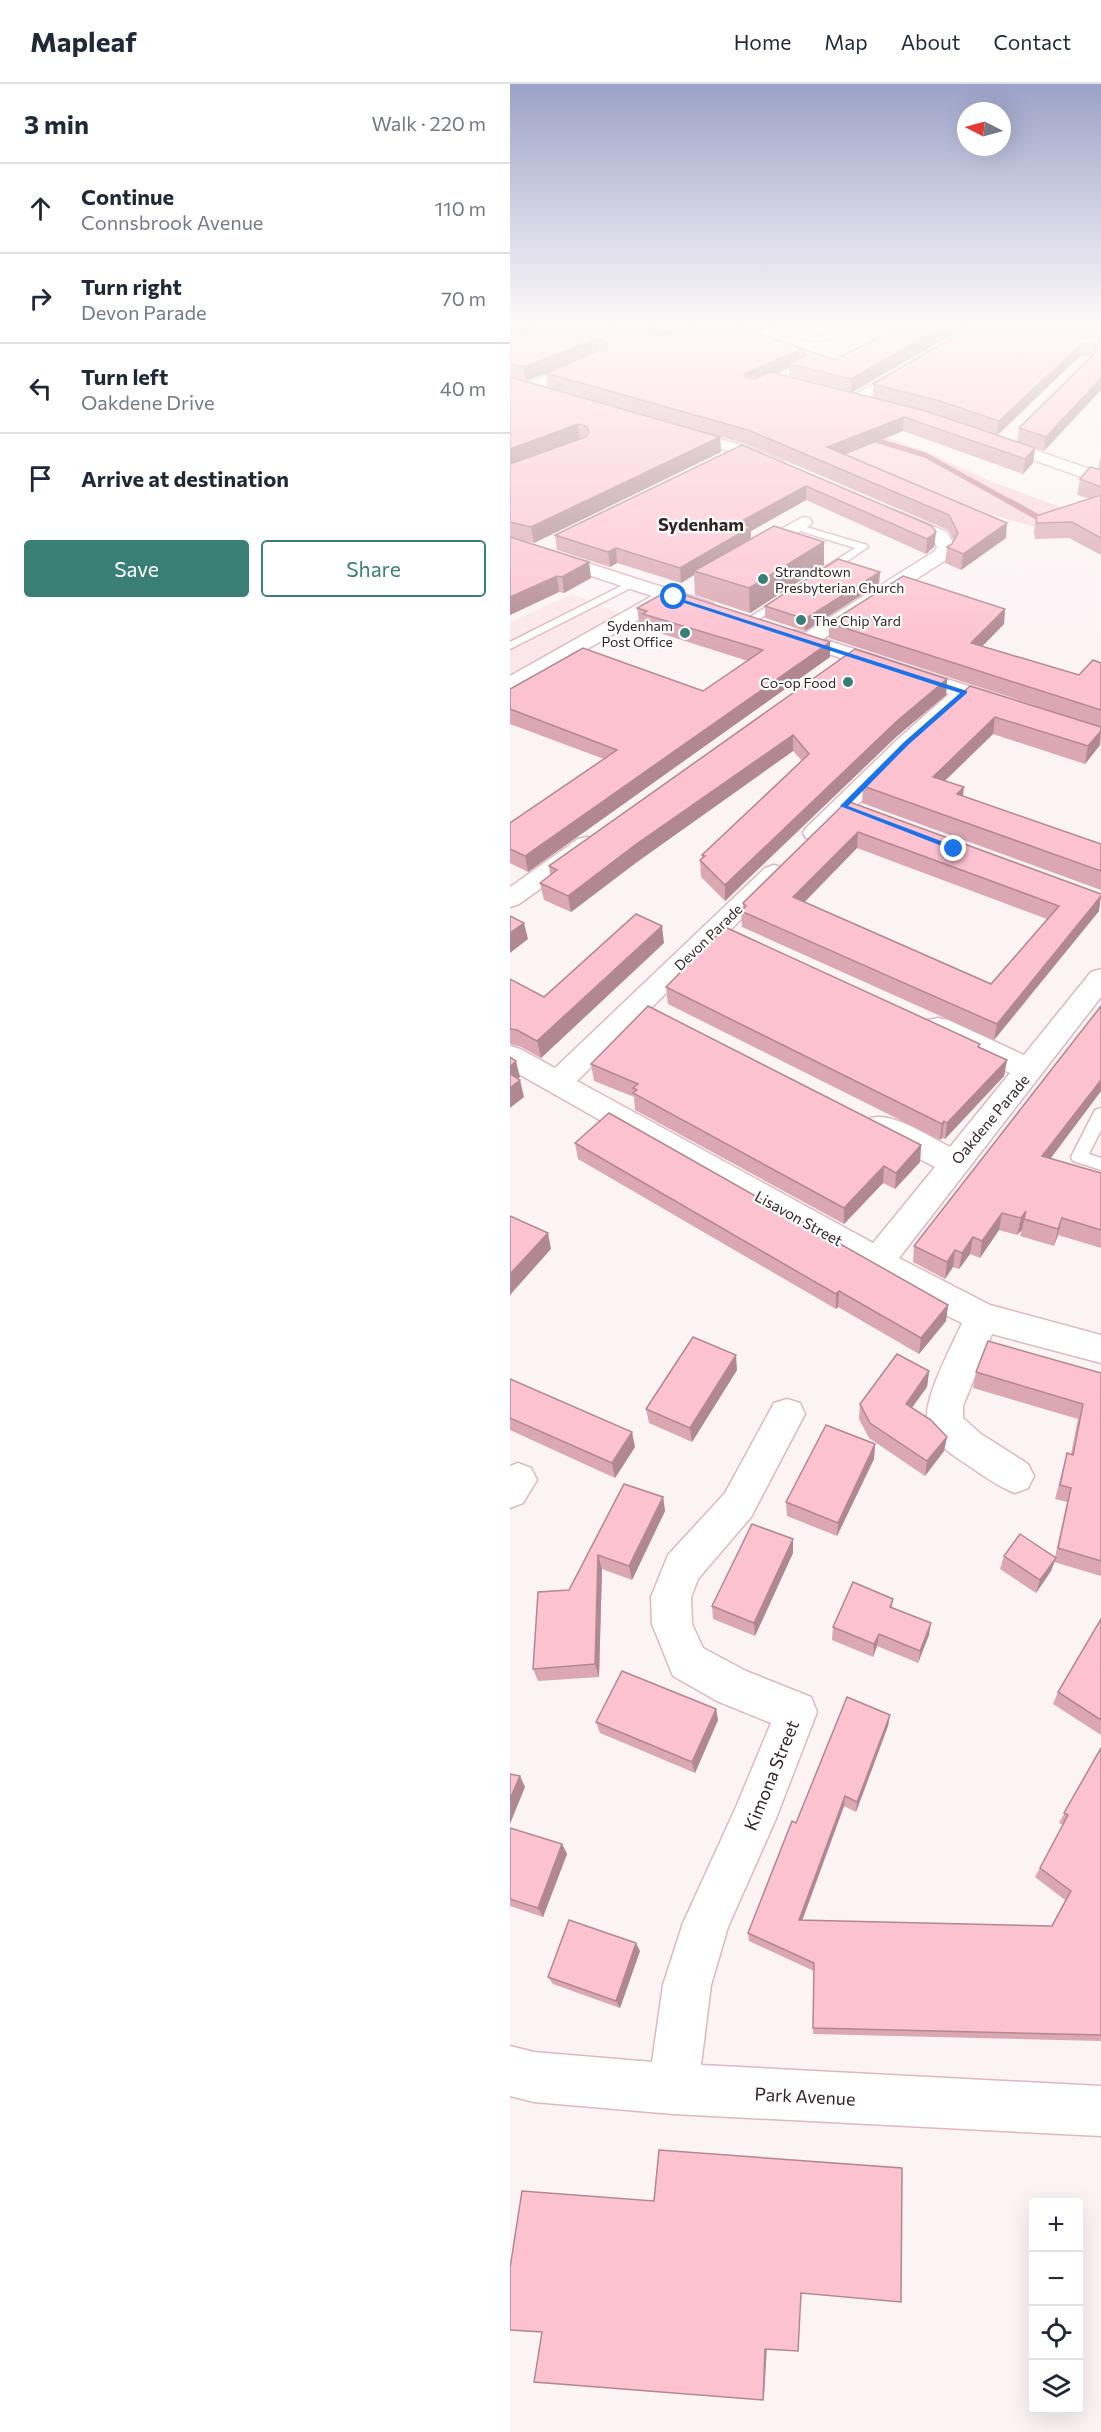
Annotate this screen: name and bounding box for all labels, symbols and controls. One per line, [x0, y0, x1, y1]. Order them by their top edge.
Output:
text: Mapleaf [30, 24, 137, 58]
text: Home [734, 29, 791, 54]
text: Map [824, 29, 868, 54]
text: About [901, 29, 960, 54]
text: Contact [993, 29, 1071, 54]
north arrow [957, 102, 1011, 156]
text: 3 min [24, 108, 89, 139]
text: Walk · 220 m [371, 111, 486, 135]
text: Continue [81, 183, 174, 210]
icon: ahead [24, 192, 57, 225]
text: 110 m [435, 196, 486, 220]
text: Connsbrook Avenue [81, 210, 263, 234]
text: Turn right [81, 273, 182, 300]
icon: right [24, 282, 57, 315]
text: 70 m [441, 286, 486, 310]
text: Devon Parade [81, 300, 207, 324]
text: Turn left [81, 363, 168, 390]
icon: left [24, 372, 57, 405]
text: 40 m [440, 376, 486, 400]
text: Oakdene Drive [81, 390, 215, 414]
icon: arrive [24, 462, 57, 495]
text: Arrive at destination [81, 465, 289, 492]
district label: Sydenham [658, 513, 744, 535]
button: Save [24, 540, 249, 597]
button: Share [261, 540, 486, 597]
place label: Strandtown Presbyterian Church [775, 563, 904, 596]
marker: Strandtown Presbyterian Church [756, 572, 770, 586]
route start [660, 583, 686, 609]
place label: The Chip Yard [813, 612, 901, 629]
marker: The Chip Yard [794, 613, 808, 627]
place label: Sydenham Post Office [601, 617, 673, 650]
marker: Sydenham Post Office [678, 626, 692, 640]
place label: Co-op Food [760, 674, 836, 691]
marker: Co-op Food [841, 675, 855, 689]
route end [940, 835, 966, 861]
street label: Devon Parade [670, 900, 746, 974]
street label: Oakdene Parade [947, 1070, 1033, 1167]
street label: Lisavon Street [752, 1187, 846, 1249]
street label: Kimona Street [739, 1717, 803, 1833]
street label: Park Avenue [754, 2082, 856, 2110]
map controls [1029, 2198, 1083, 2414]
button: + [1029, 2198, 1083, 2252]
button: − [1029, 2252, 1083, 2306]
button: locate [1029, 2306, 1083, 2360]
button: layers [1029, 2360, 1083, 2414]

